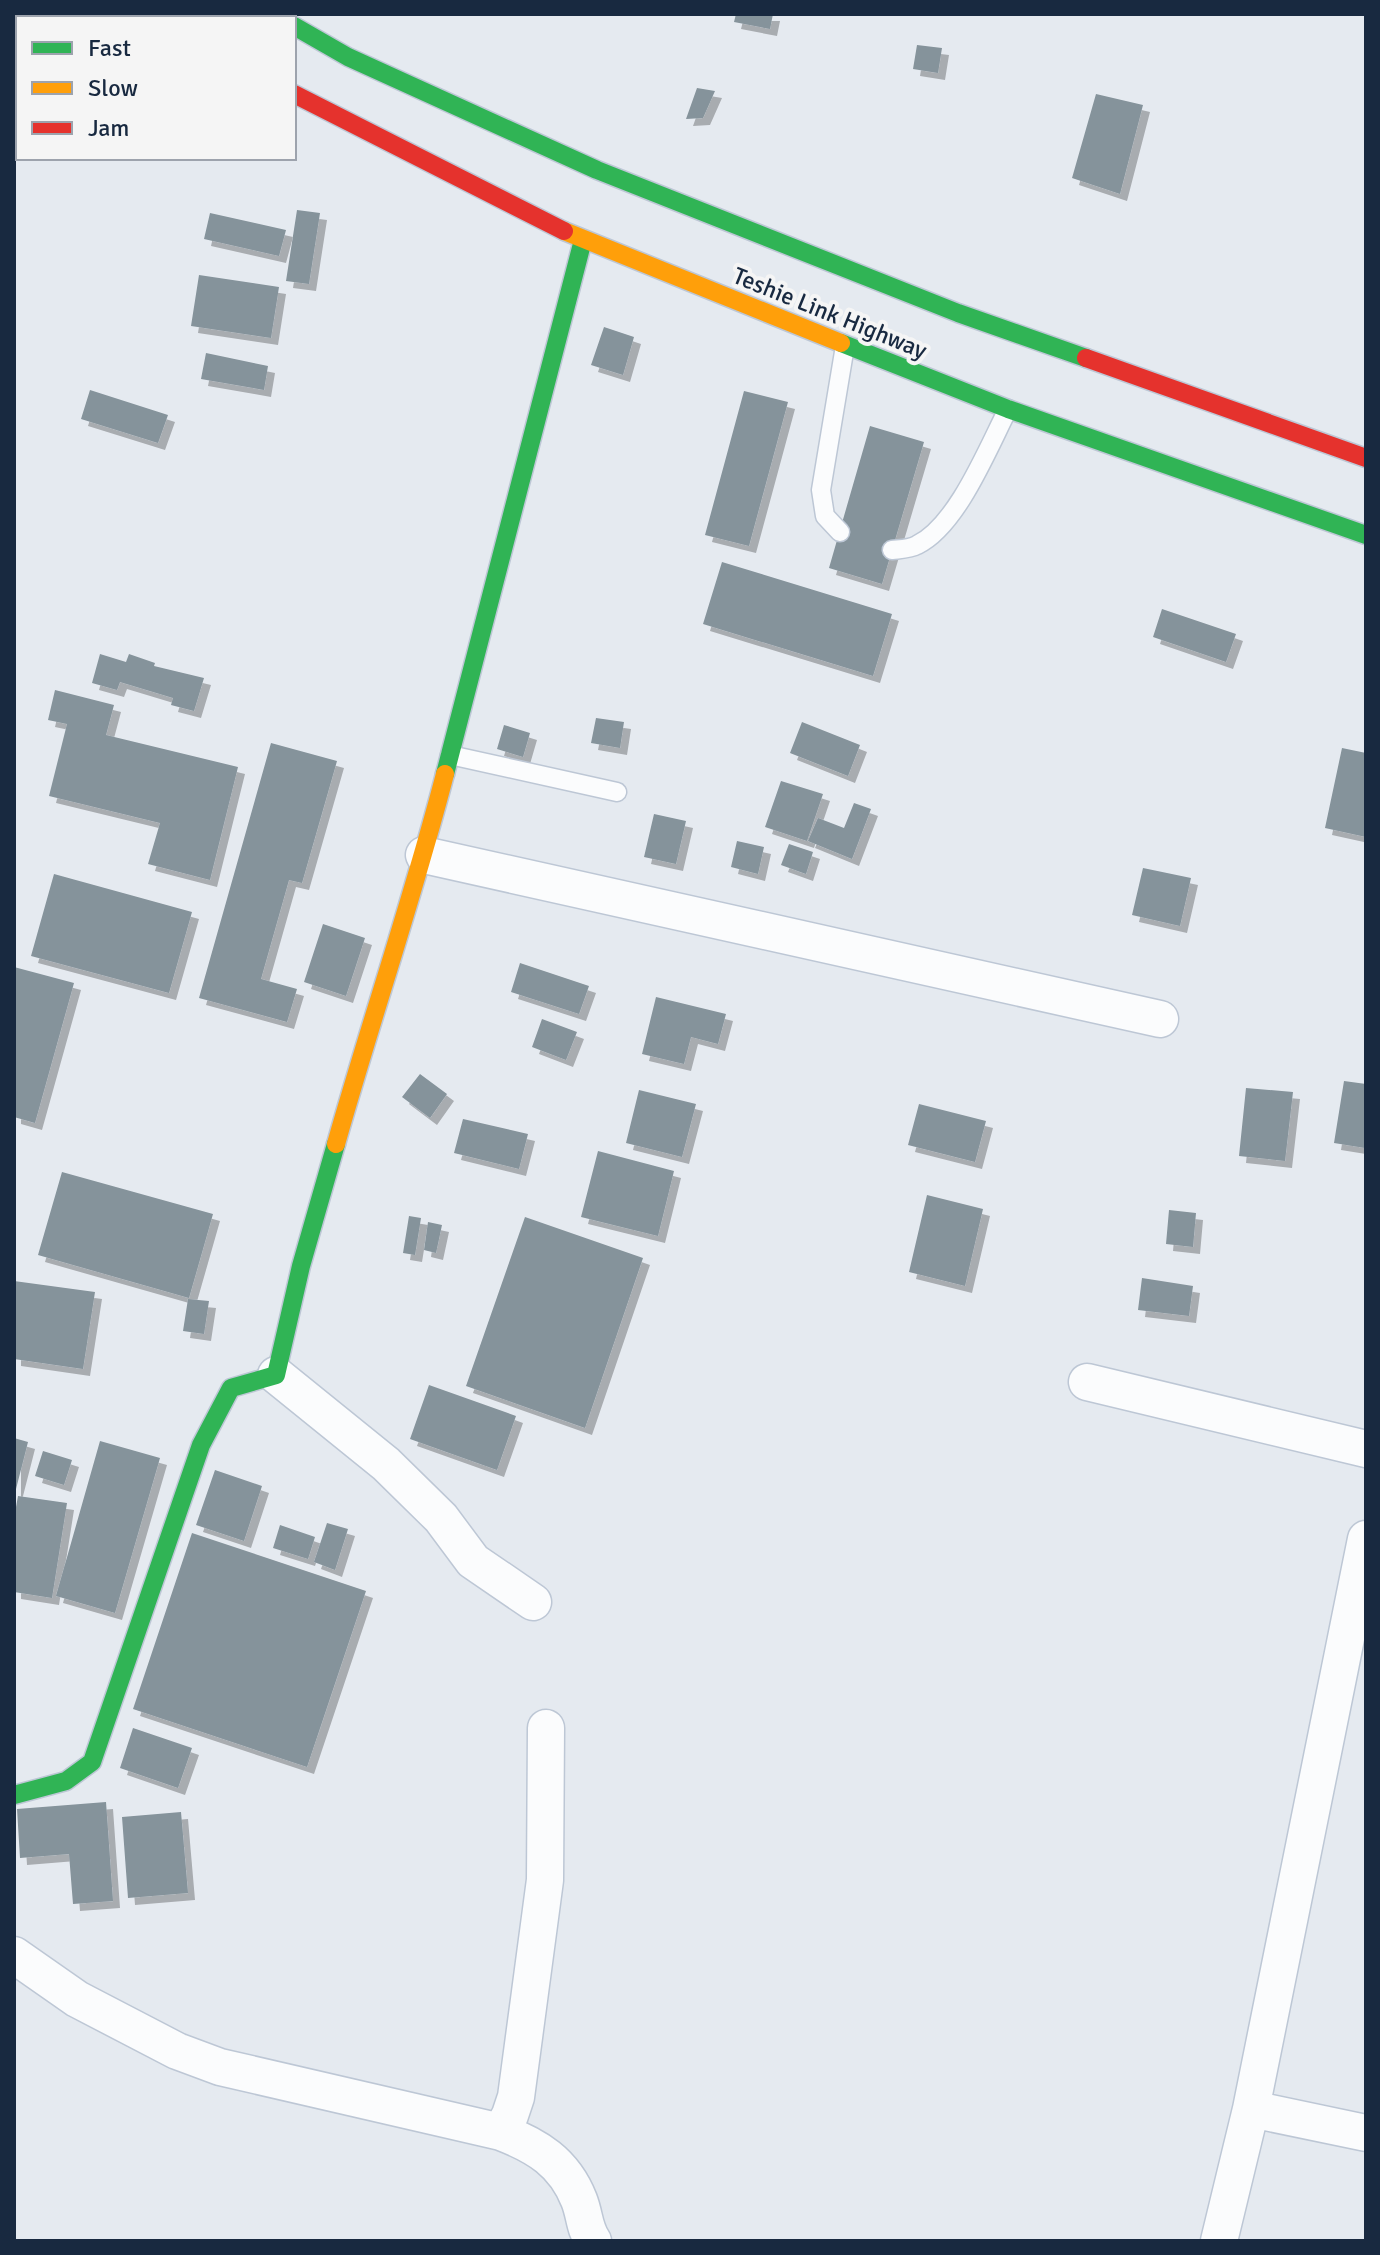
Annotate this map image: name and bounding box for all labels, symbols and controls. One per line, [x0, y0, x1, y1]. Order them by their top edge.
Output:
legend [16, 16, 296, 160]
text: Fast [88, 33, 131, 63]
text: Slow [88, 73, 138, 103]
text: Jam [88, 113, 129, 143]
street label: Teshie Link Highway [729, 260, 931, 366]

